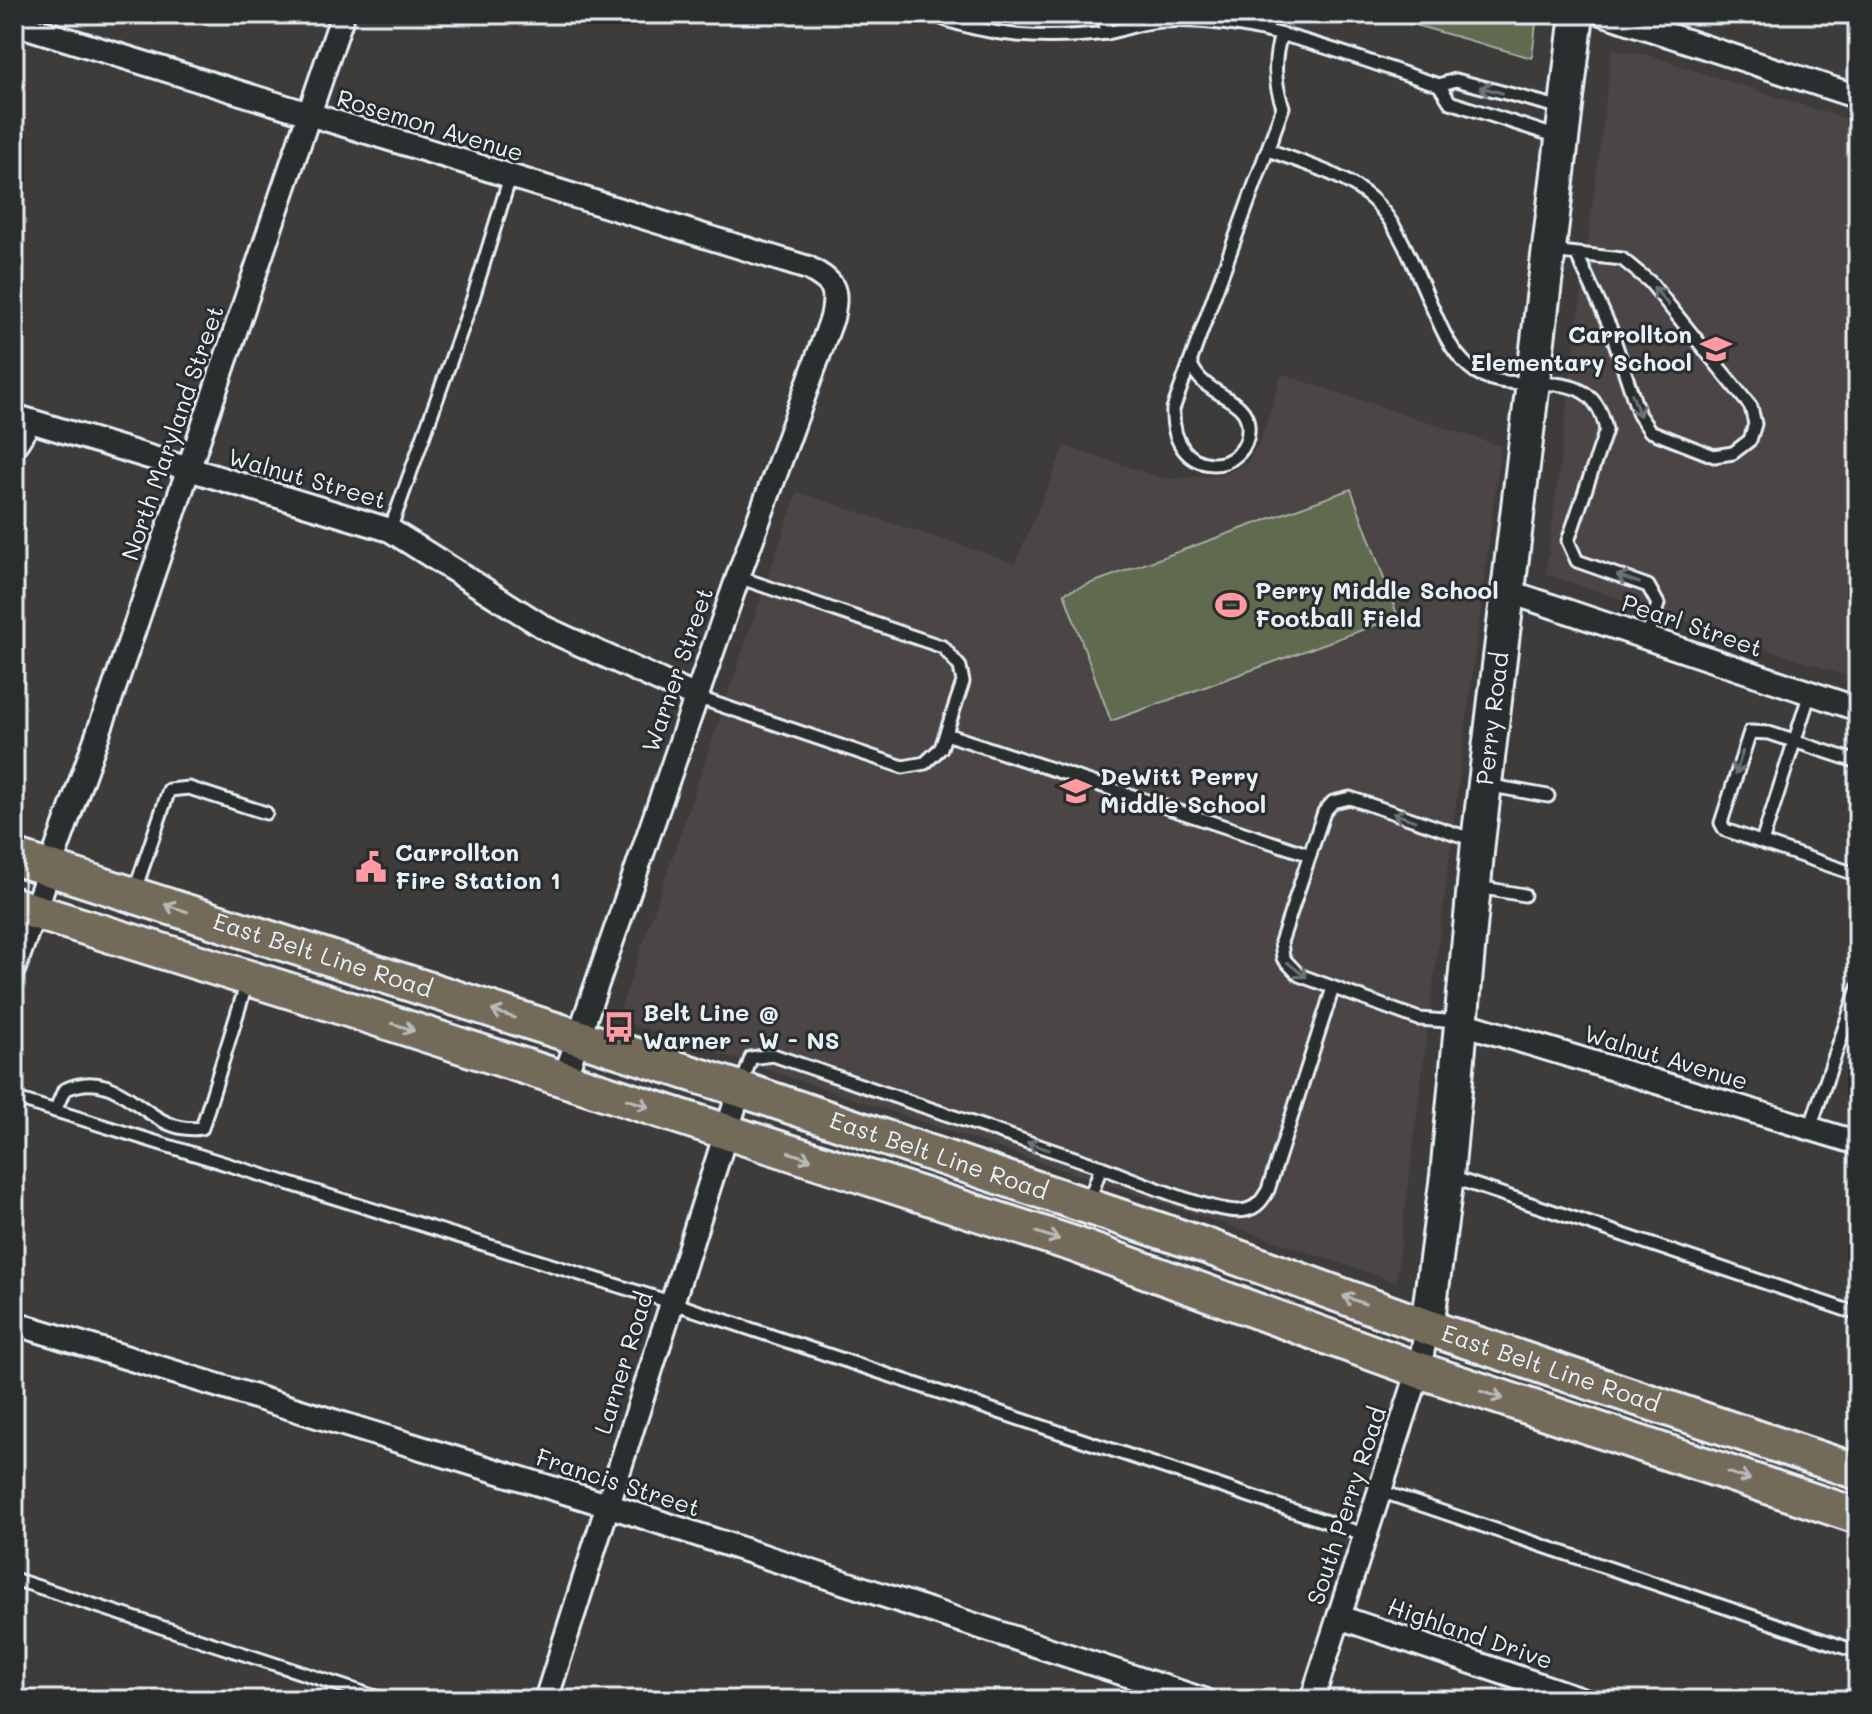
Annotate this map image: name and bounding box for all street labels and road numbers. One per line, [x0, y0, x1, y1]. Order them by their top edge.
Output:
street label: Rosemon Avenue [333, 81, 528, 168]
street label: North Maryland Street [113, 301, 230, 564]
street label: Walnut Street [225, 440, 390, 515]
street label: Warner Street [634, 583, 719, 756]
street label: Pearl Street [1618, 586, 1767, 663]
street label: Perry Road [1468, 650, 1515, 787]
street label: East Belt Line Road [210, 905, 437, 1004]
street label: Walnut Avenue [1581, 1017, 1752, 1096]
street label: East Belt Line Road [826, 1103, 1052, 1206]
street label: Larner Road [586, 1288, 659, 1438]
street label: East Belt Line Road [1438, 1316, 1664, 1418]
street label: South Perry Road [1299, 1403, 1392, 1608]
street label: Francis Street [532, 1440, 705, 1523]
street label: Highland Drive [1384, 1590, 1557, 1675]

